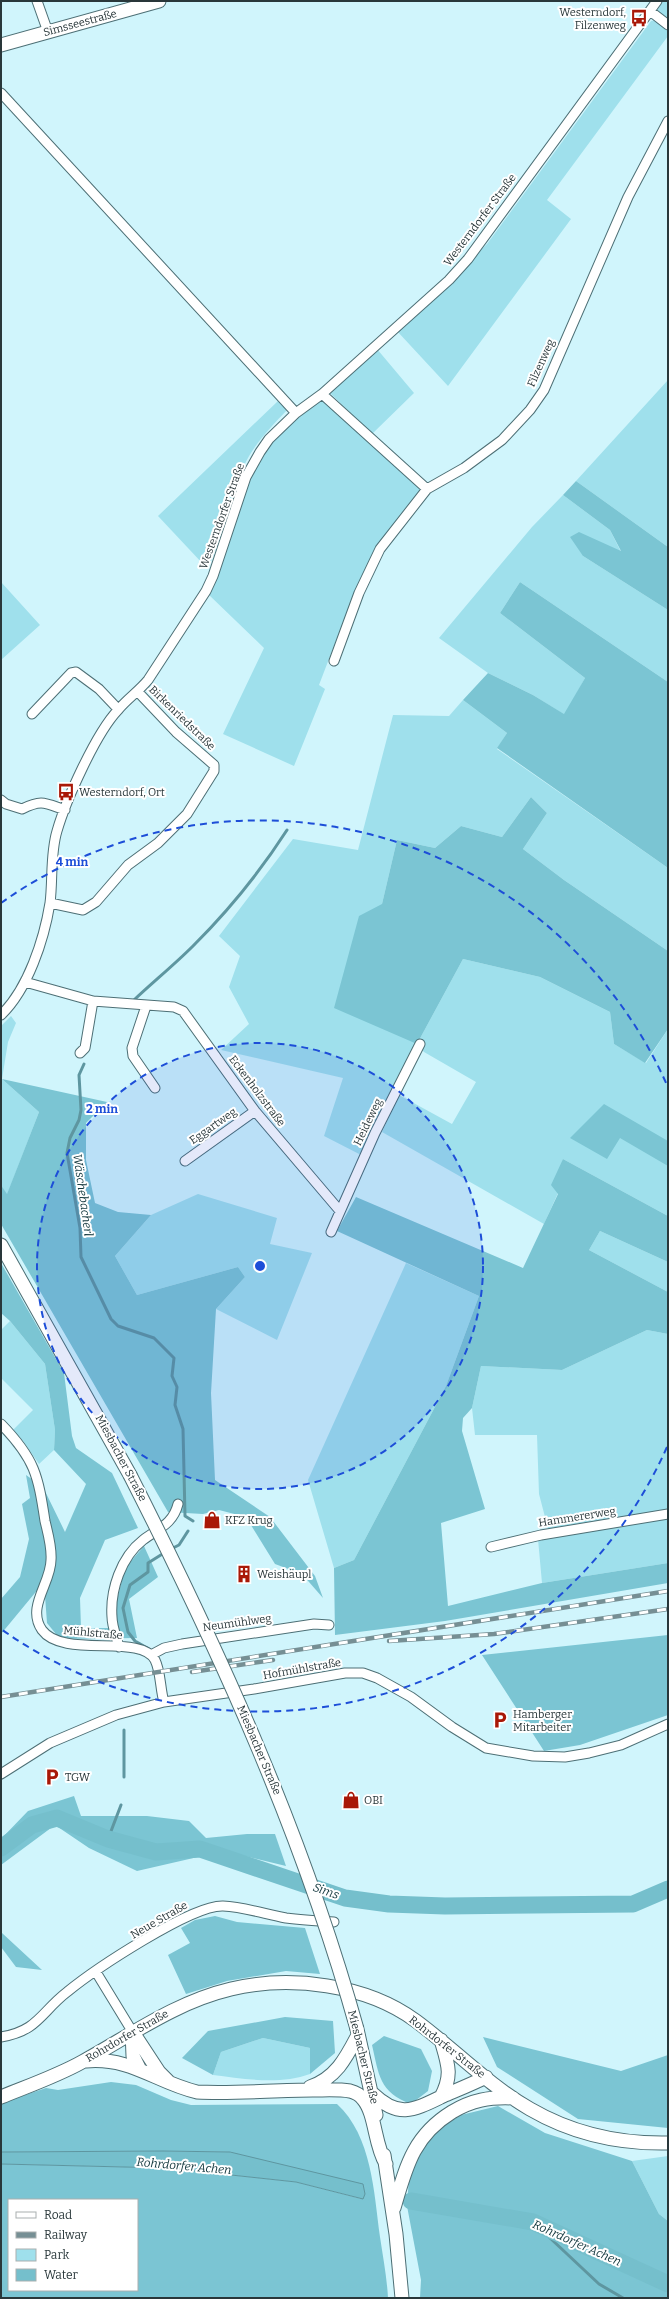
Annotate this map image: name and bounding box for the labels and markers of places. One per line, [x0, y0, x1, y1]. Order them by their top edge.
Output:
place label: Westerndorf, Filzenweg [559, 6, 626, 32]
bus stop icon: Westerndorf, Filzenweg [629, 8, 649, 28]
bus stop icon: Westerndorf, Ort [56, 782, 76, 802]
place label: Westerndorf, Ort [79, 786, 165, 799]
centre of rings [253, 1259, 267, 1273]
shop icon: KFZ Krug [202, 1510, 222, 1530]
place label: KFZ Krug [225, 1514, 273, 1527]
building icon: Weishäupl [234, 1564, 254, 1584]
place label: Weishäupl [257, 1568, 311, 1581]
place label: Hamberger Mitarbeiter [513, 1708, 572, 1734]
parking icon: Hamberger Mitarbeiter [490, 1710, 510, 1730]
parking icon: TGW [42, 1767, 62, 1787]
place label: TGW [65, 1771, 91, 1784]
shop icon: OBI [341, 1790, 361, 1810]
place label: OBI [364, 1794, 383, 1807]

